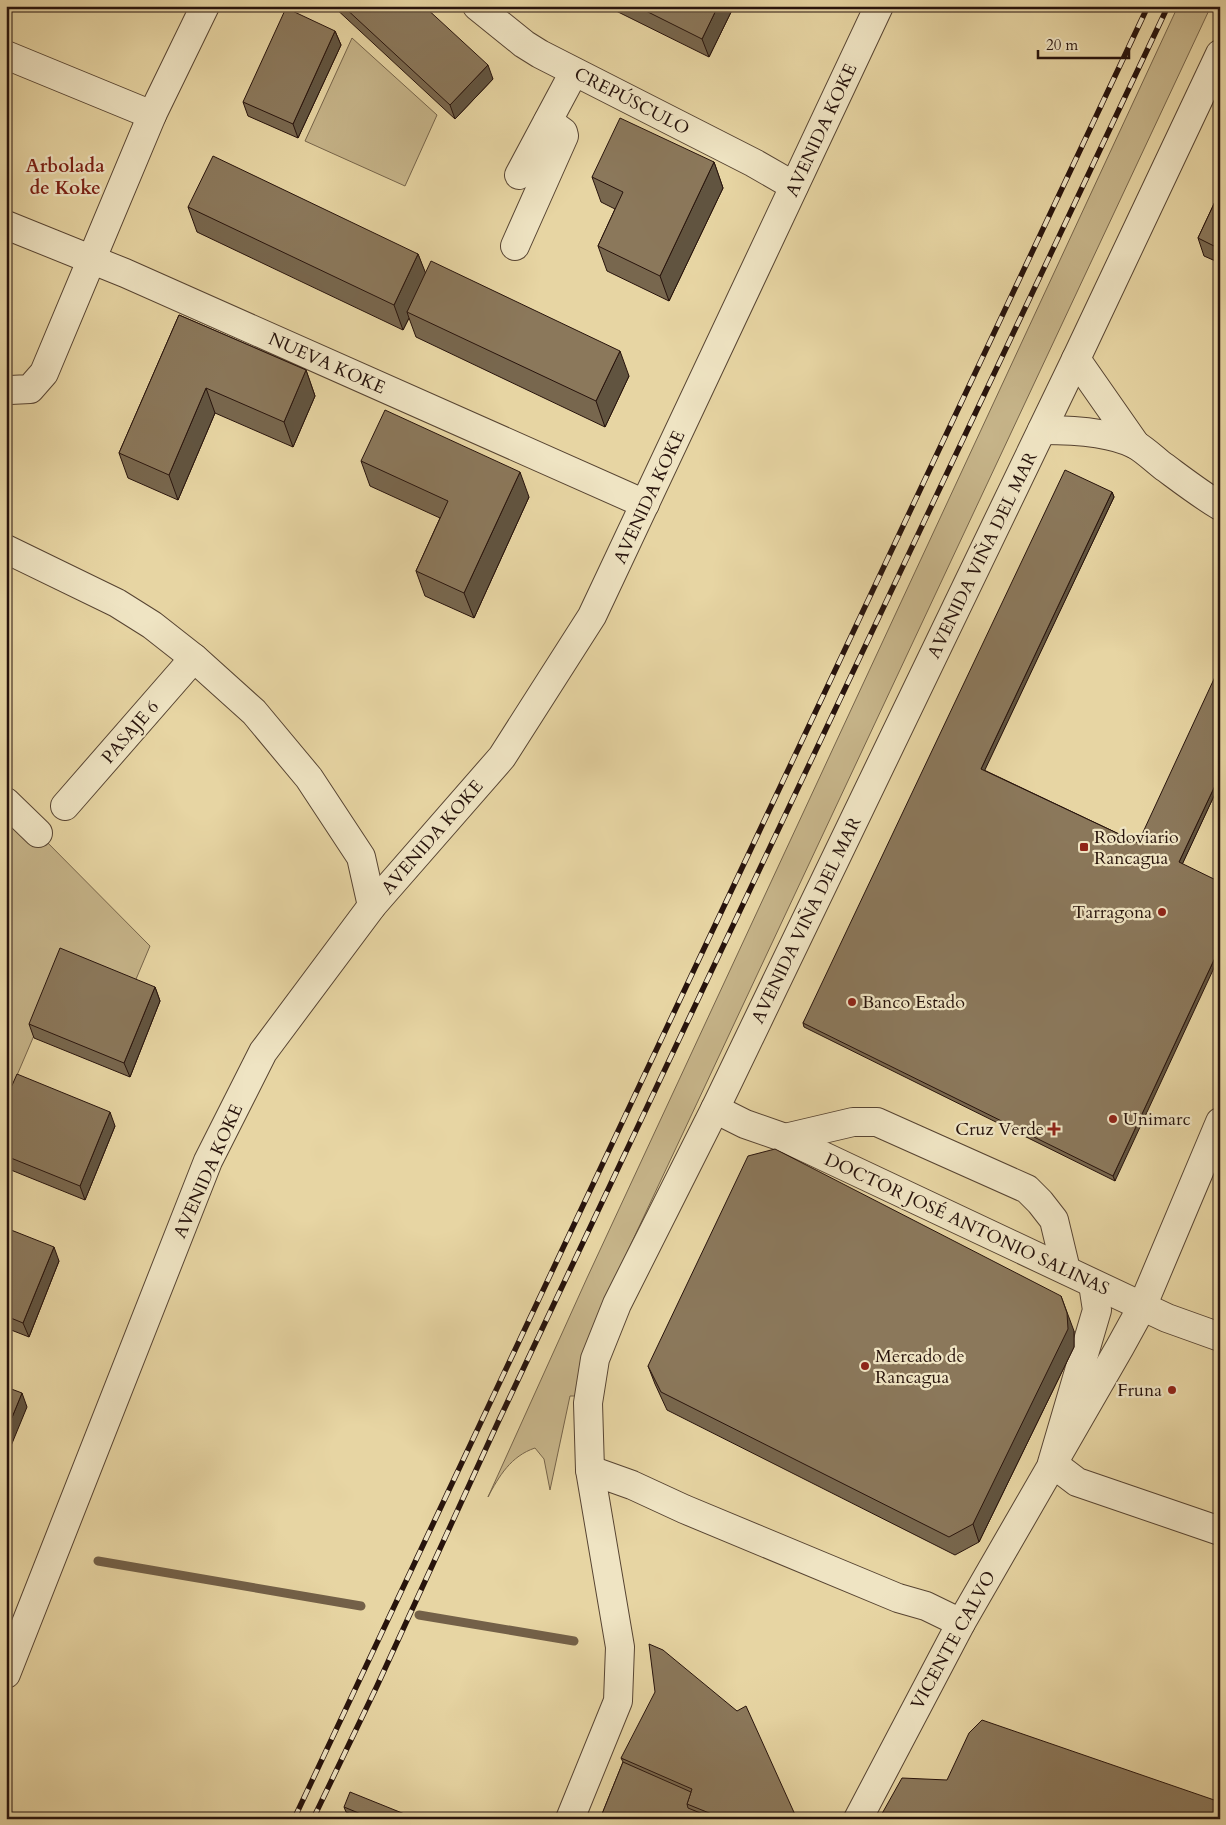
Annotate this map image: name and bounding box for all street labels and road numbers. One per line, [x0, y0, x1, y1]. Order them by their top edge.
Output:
street label: AVENIDA KOKE [780, 60, 863, 201]
street label: CREPÚSCULO [570, 62, 694, 141]
street label: NUEVA KOKE [264, 327, 389, 400]
street label: AVENIDA KOKE [608, 427, 691, 568]
street label: AVENIDA VIÑA DEL MAR [921, 447, 1044, 663]
street label: PASAJE 6 [96, 695, 165, 769]
street label: AVENIDA KOKE [376, 775, 489, 900]
street label: AVENIDA VIÑA DEL MAR [745, 812, 868, 1028]
street label: AVENIDA KOKE [168, 1100, 249, 1242]
street label: DOCTOR JOSÉ ANTONIO SALINAS [820, 1147, 1113, 1302]
street label: VICENTE CALVO [905, 1566, 1002, 1714]

